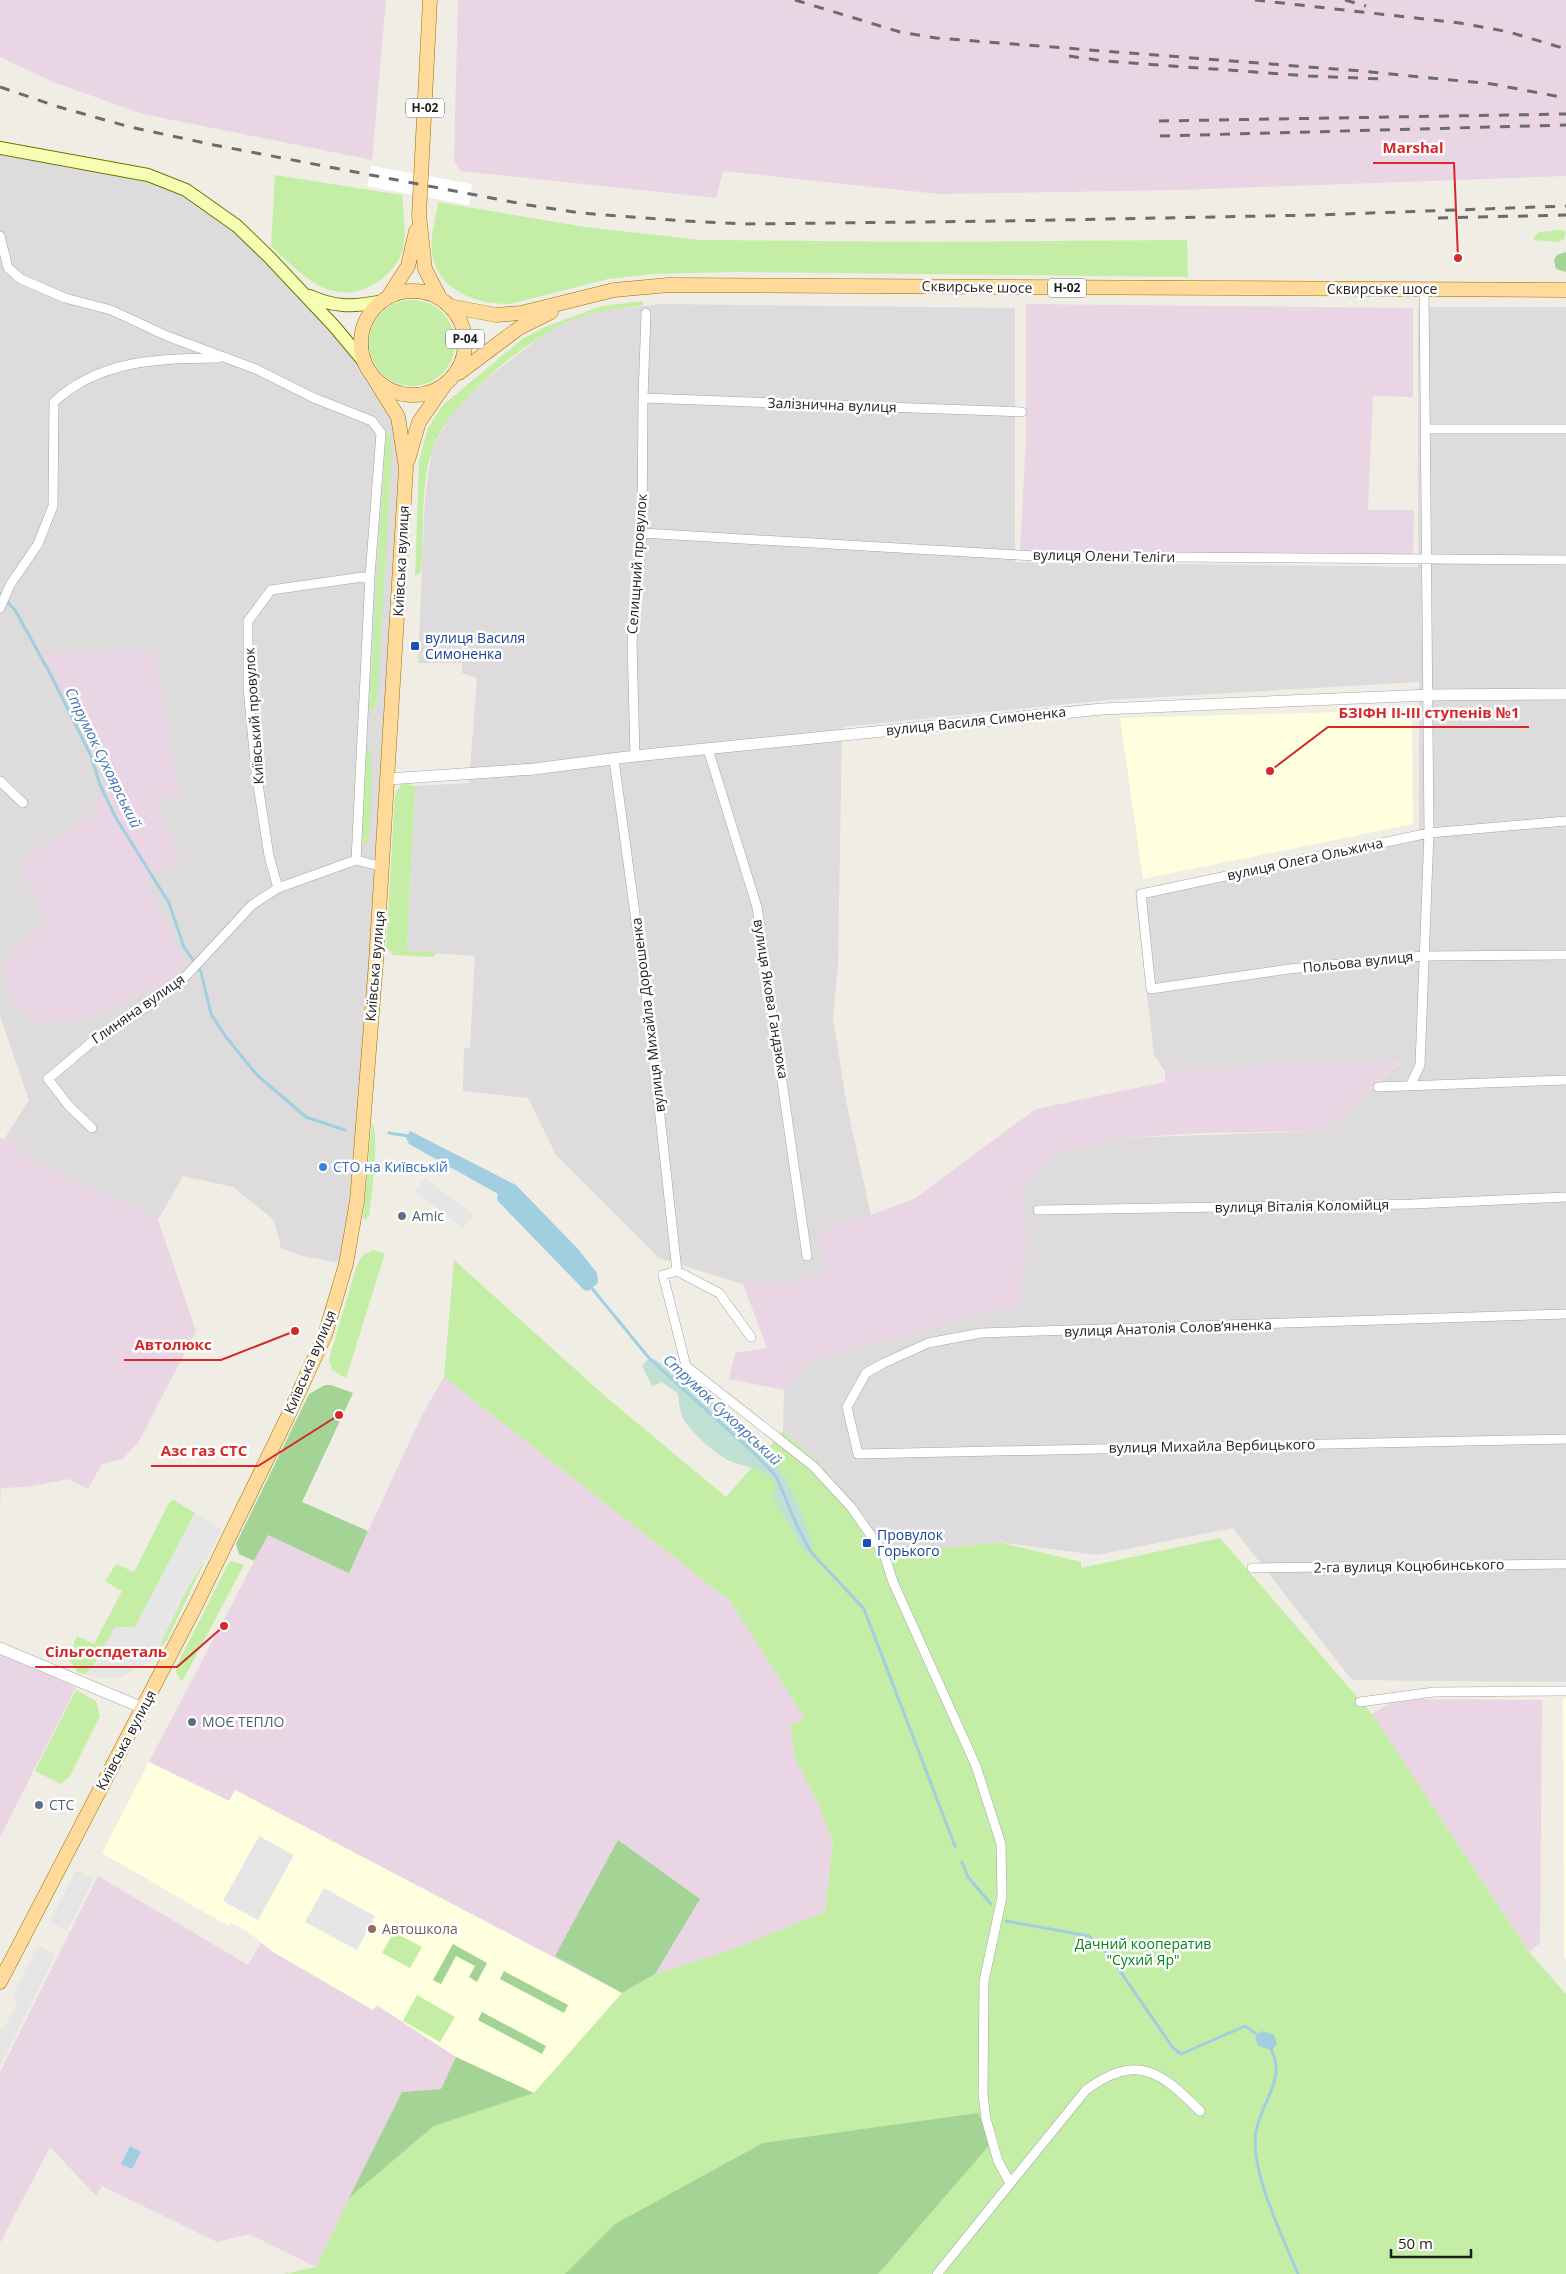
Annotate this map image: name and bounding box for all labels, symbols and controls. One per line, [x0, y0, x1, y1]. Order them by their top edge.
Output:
road number: Н-02 [406, 99, 444, 118]
callout: Marshal [1373, 133, 1454, 163]
text: Marshal [1383, 137, 1443, 157]
street label: Сквирське шосе [921, 276, 1033, 297]
road number: Н-02 [1048, 278, 1086, 298]
street label: Сквирське шосе [1327, 279, 1437, 298]
road number: Р-04 [446, 329, 484, 348]
street label: Залізнична вулиця [767, 393, 897, 416]
street label: Селищний провулок [622, 492, 651, 635]
street label: Київська вулиця [388, 505, 413, 617]
street label: вулиця Олени Теліги [1033, 545, 1175, 566]
place label: вулиця Василя Симоненка [425, 628, 525, 663]
marker: вулиця Василя Симоненка [409, 640, 421, 652]
street label: Київський провулок [239, 646, 268, 785]
water label: Струмок Сухоярський [61, 684, 147, 832]
callout: БЗІФН ІІ-ІІІ ступенів №1 [1328, 697, 1529, 727]
street label: вулиця Василя Симоненка [885, 702, 1067, 739]
text: БЗІФН ІІ-ІІІ ступенів №1 [1338, 702, 1520, 722]
street label: вулиця Олега Ольжича [1225, 833, 1385, 884]
street label: Київська вулиця [360, 910, 389, 1022]
street label: вулиця Михайла Дорошенка [626, 917, 669, 1114]
street label: вулиця Якова Гандзюка [749, 918, 794, 1080]
street label: Польова вулиця [1302, 946, 1414, 977]
street label: Глиняна вулиця [87, 969, 188, 1048]
place label: СТО на Київській [333, 1157, 448, 1176]
marker: СТО на Київській [317, 1161, 329, 1173]
street label: вулиця Віталія Коломійця [1215, 1194, 1389, 1217]
place label: Amic [412, 1206, 444, 1225]
marker: Amic [396, 1210, 408, 1222]
street label: Київська вулиця [279, 1307, 340, 1417]
street label: вулиця Анатолія Соловʼяненка [1064, 1314, 1272, 1341]
callout: Автолюкс [124, 1330, 221, 1360]
text: Автолюкс [134, 1334, 212, 1354]
water label: Струмок Сухоярський [659, 1349, 786, 1469]
street label: вулиця Михайла Вербицького [1108, 1434, 1316, 1457]
callout: Азс газ СТС [151, 1436, 258, 1466]
text: Азс газ СТС [161, 1440, 248, 1460]
place label: Провулок Горького [877, 1525, 944, 1560]
marker: Провулок Горького [861, 1537, 873, 1549]
street label: 2-га вулиця Коцюбинського [1314, 1554, 1504, 1577]
callout: Сільгоспдеталь [35, 1637, 177, 1667]
text: Сільгоспдеталь [45, 1641, 167, 1661]
street label: Київська вулиця [91, 1686, 160, 1793]
place label: МОЄ ТЕПЛО [202, 1712, 285, 1731]
marker: МОЄ ТЕПЛО [186, 1716, 198, 1728]
place label: СТС [49, 1795, 75, 1814]
marker: СТС [33, 1799, 45, 1811]
place label: Автошкола [382, 1919, 458, 1938]
marker: Автошкола [366, 1923, 378, 1935]
park label: Дачний кооператив "Сухий Яр" [1075, 1934, 1211, 1969]
scale bar [1391, 2226, 1471, 2258]
text: 50 m [1398, 2233, 1433, 2253]

